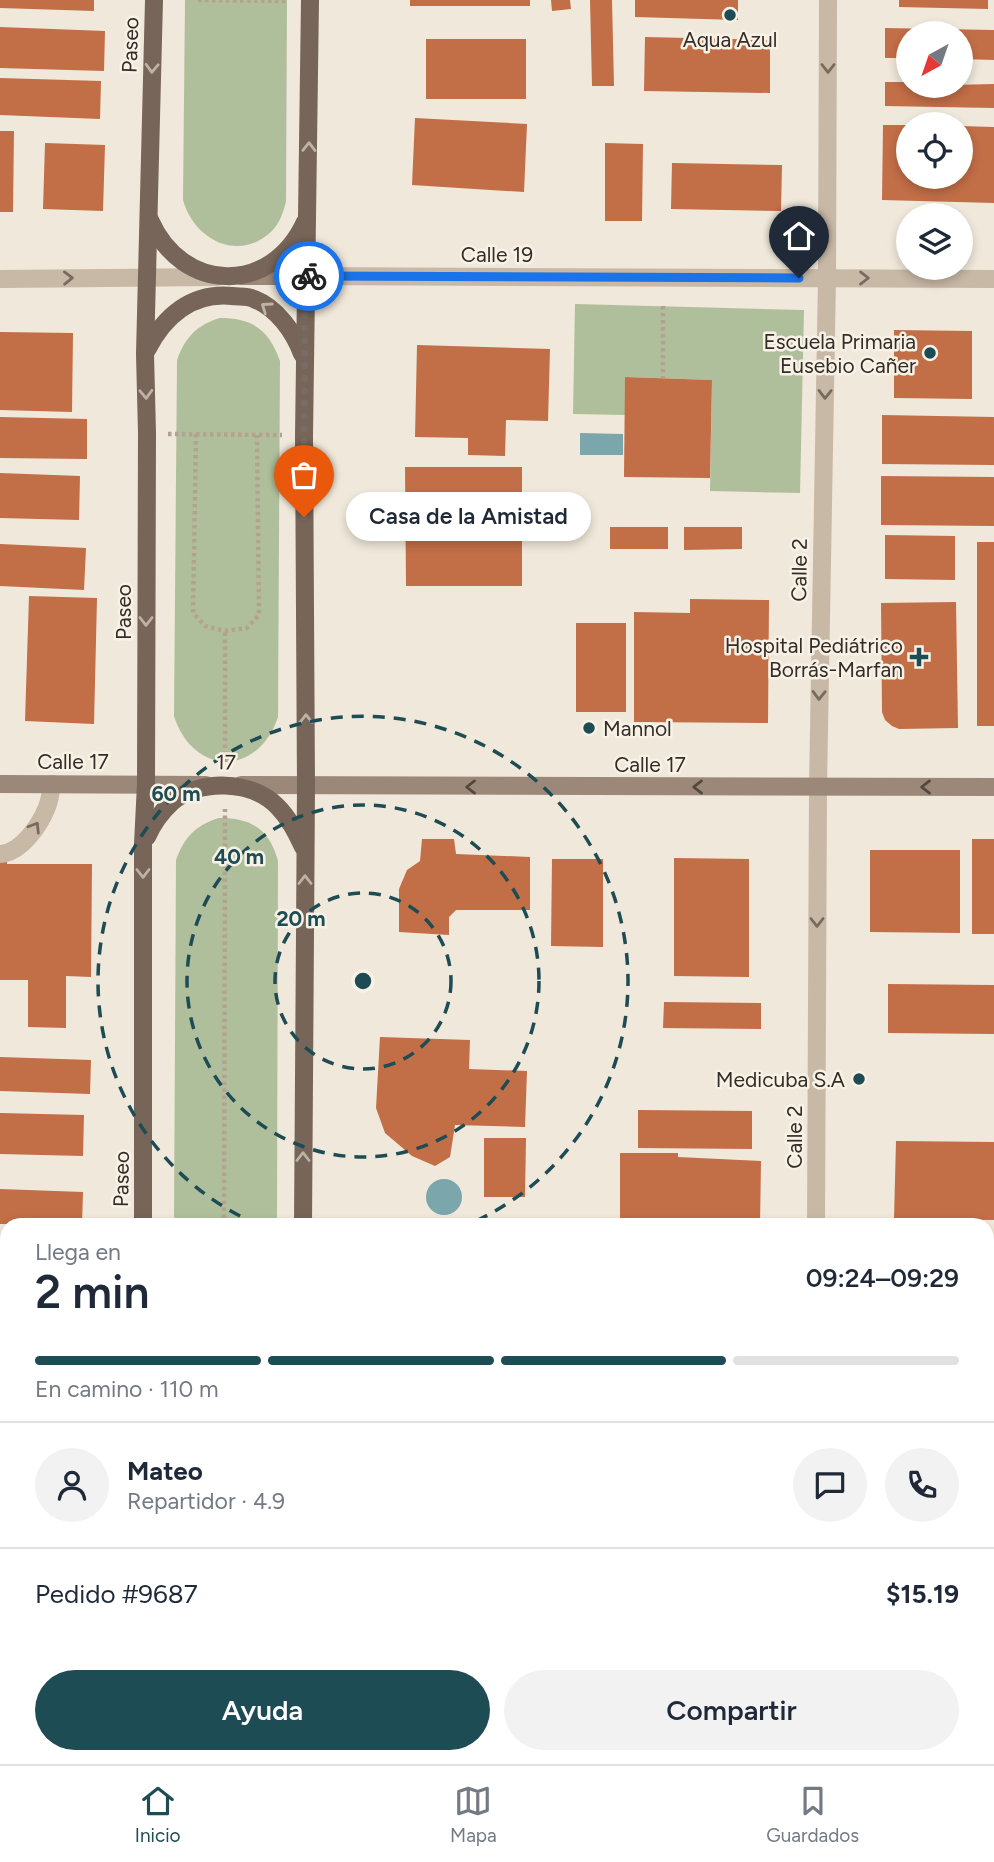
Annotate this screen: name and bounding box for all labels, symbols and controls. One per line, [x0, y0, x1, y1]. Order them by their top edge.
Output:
marker: Aqua Azul [722, 7, 738, 23]
street label: Paseo [117, 17, 143, 73]
north arrow [896, 21, 973, 98]
map controls [896, 21, 973, 280]
place label: Aqua Azul [683, 27, 777, 52]
one-way arrow [144, 63, 160, 74]
one-way arrow [820, 63, 836, 74]
button: locate [896, 112, 973, 189]
one-way arrow [301, 141, 317, 152]
button: layers [896, 203, 973, 280]
pin [769, 206, 829, 278]
icon: home [780, 217, 818, 255]
courier [274, 241, 344, 311]
street label: Calle 19 [461, 242, 533, 267]
icon: bike [290, 257, 328, 295]
one-way arrow [63, 270, 74, 286]
one-way arrow [859, 270, 869, 286]
one-way arrow [261, 303, 274, 315]
place label: Escuela Primaria Eusebio Cañer [763, 329, 916, 378]
marker: Escuela Primaria Eusebio Cañer [922, 345, 938, 361]
one-way arrow [138, 388, 153, 399]
one-way arrow [817, 388, 832, 399]
pin [274, 445, 334, 517]
icon: bag [285, 456, 323, 494]
callout: Casa de la Amistad [346, 492, 591, 542]
text: Casa de la Amistad [369, 502, 568, 530]
street label: Calle 2 [786, 538, 812, 602]
street label: Paseo [111, 584, 136, 640]
one-way arrow [138, 616, 154, 627]
place label: Hospital Pediátrico Borrás-Marfan [725, 633, 903, 682]
marker: Hospital Pediátrico Borrás-Marfan [909, 647, 929, 667]
one-way arrow [811, 690, 827, 700]
one-way arrow [298, 713, 314, 724]
place label: Mannol [603, 716, 672, 741]
marker: Mannol [581, 720, 597, 736]
street label: Calle 17 [37, 749, 109, 774]
street label: 17 [216, 749, 236, 775]
street label: Calle 17 [614, 752, 686, 777]
one-way arrow [465, 779, 476, 795]
one-way arrow [693, 779, 703, 795]
one-way arrow [920, 779, 931, 795]
text: 60 m [151, 781, 201, 806]
one-way arrow [27, 821, 40, 834]
text: 40 m [214, 844, 264, 869]
one-way arrow [135, 868, 151, 879]
one-way arrow [298, 875, 313, 886]
text: 20 m [276, 906, 326, 931]
one-way arrow [809, 917, 825, 928]
centre of rings [351, 969, 375, 993]
place label: Medicuba S.A [716, 1067, 845, 1092]
marker: Medicuba S.A [851, 1071, 867, 1087]
street label: Calle 2 [782, 1105, 807, 1169]
street label: Paseo [108, 1151, 134, 1207]
one-way arrow [295, 1151, 311, 1162]
text: Llega en [35, 1238, 121, 1266]
text: 09:24–09:29 [806, 1262, 959, 1294]
text: 2 min [35, 1264, 150, 1320]
text: En camino · 110 m [35, 1375, 219, 1403]
button: person [35, 1448, 109, 1522]
button: chat [793, 1448, 867, 1522]
button: phone [885, 1448, 959, 1522]
text: Mateo [127, 1455, 203, 1487]
text: Repartidor · 4.9 [127, 1487, 285, 1515]
text: Pedido #9687 [35, 1578, 198, 1610]
text: $15.19 [886, 1578, 959, 1610]
button: Ayuda [35, 1670, 490, 1750]
button: Compartir [504, 1670, 959, 1750]
tab: Inicio [135, 1782, 181, 1847]
tab: Mapa [450, 1782, 497, 1847]
tab: Guardados [766, 1782, 859, 1847]

